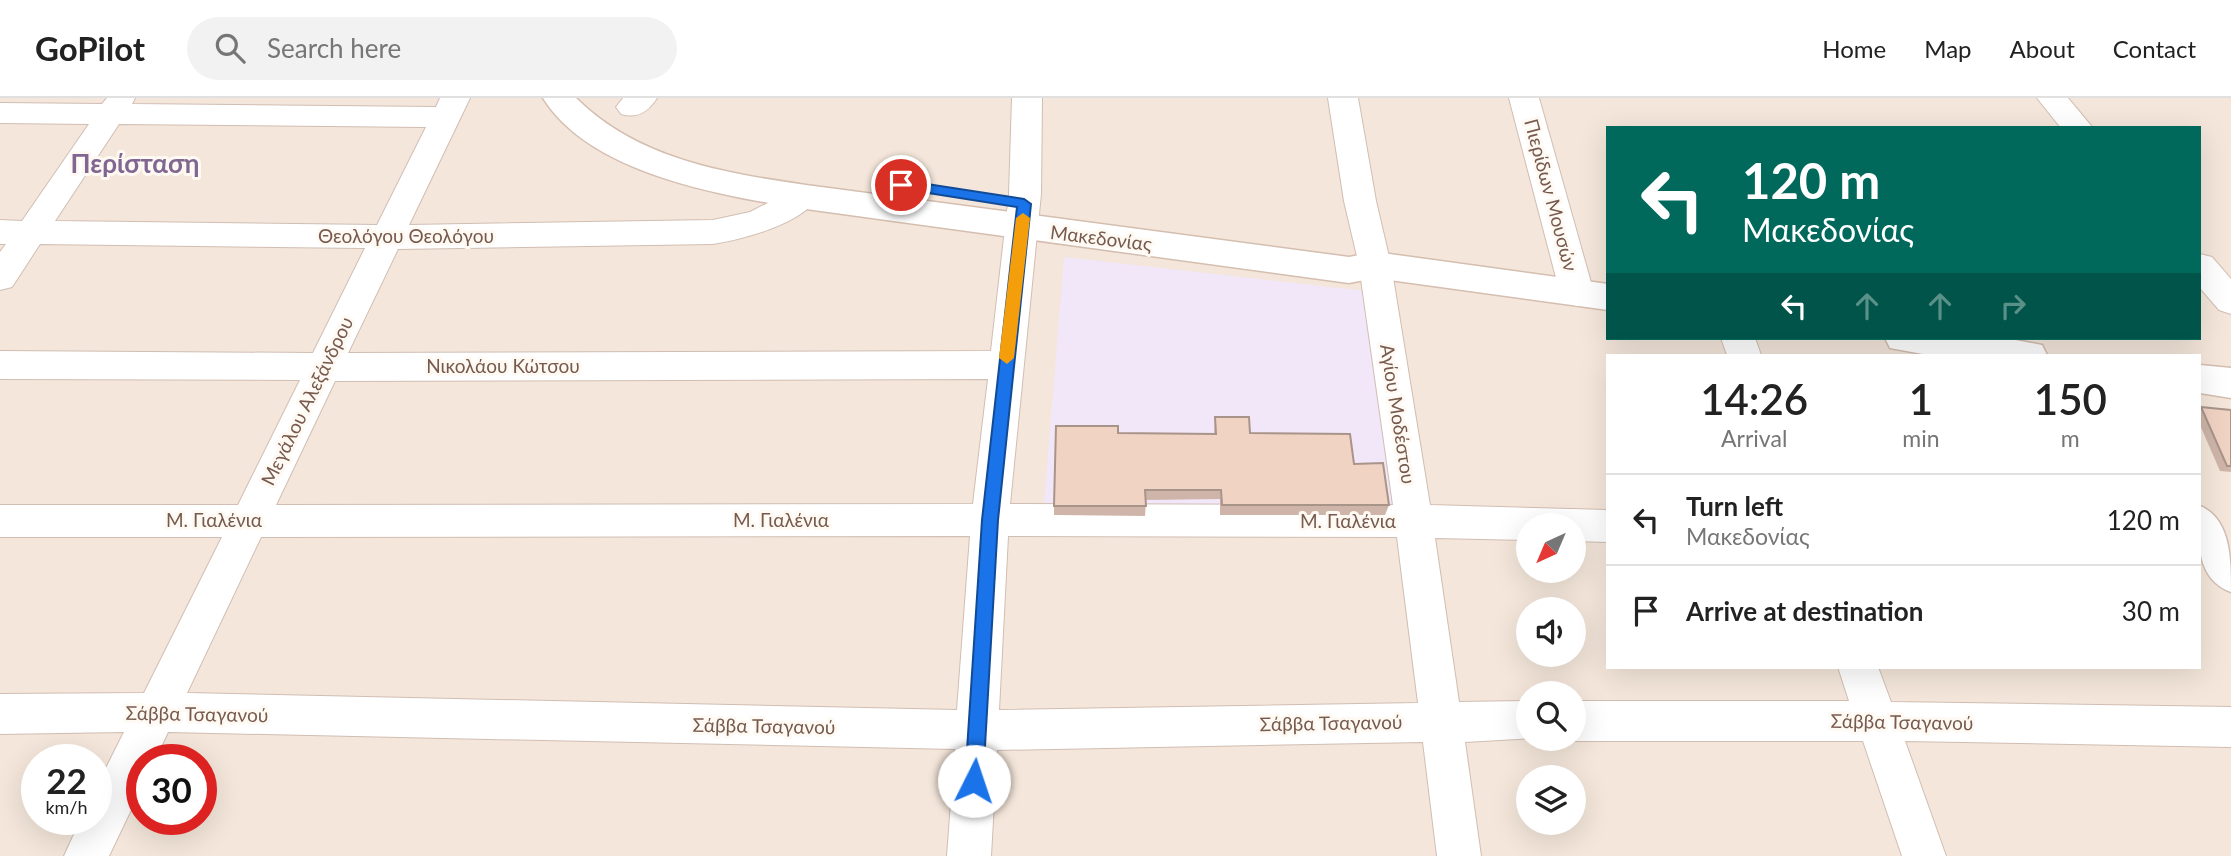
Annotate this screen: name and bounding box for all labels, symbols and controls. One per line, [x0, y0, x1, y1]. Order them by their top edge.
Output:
search box [187, 17, 677, 80]
text: GoPilot [35, 28, 145, 68]
icon: search [211, 29, 249, 67]
text: Search here [267, 32, 401, 64]
text: Home [1822, 34, 1886, 63]
text: Map [1924, 34, 1972, 63]
text: About [2010, 34, 2075, 63]
text: Contact [2113, 34, 2196, 63]
street label: Πιερίδων Μουσών [1520, 116, 1583, 274]
district label: Περίσταση [71, 147, 199, 179]
text: 120 m [1742, 151, 1880, 209]
icon: left [1627, 154, 1718, 245]
pin [871, 155, 931, 215]
icon: arrive [882, 166, 920, 204]
text: Μακεδονίας [1742, 210, 1914, 249]
street label: Μακεδονίας [1049, 220, 1153, 255]
street label: Θεολόγου Θεολόγου [318, 224, 494, 247]
icon: left [1775, 287, 1813, 325]
icon: ahead [1848, 287, 1886, 325]
icon: ahead [1921, 287, 1959, 325]
icon: right [1994, 287, 2032, 325]
street label: Μεγάλου Αλεξάνδρου [256, 313, 357, 489]
street label: Αγίου Μοδέστου [1376, 342, 1421, 486]
street label: Νικολάου Κώτσου [426, 354, 580, 377]
text: 14:26 [1700, 374, 1808, 424]
text: 1 [1909, 374, 1933, 424]
text: 150 [2034, 374, 2107, 424]
text: Arrival [1721, 424, 1787, 452]
text: min [1902, 424, 1940, 452]
text: m [2061, 424, 2080, 452]
text: Turn left [1686, 490, 1783, 522]
icon: left [1627, 501, 1665, 539]
text: 120 m [2107, 504, 2180, 536]
street label: Μ. Γιαλένια [166, 508, 263, 531]
street label: Μ. Γιαλένια [733, 508, 830, 531]
street label: Μ. Γιαλένια [1300, 509, 1397, 532]
north arrow [1516, 513, 1586, 583]
map controls [1516, 513, 1586, 835]
text: Μακεδονίας [1686, 522, 1810, 550]
icon: arrive [1627, 592, 1665, 630]
text: Arrive at destination [1686, 595, 1923, 627]
text: 30 m [2122, 595, 2180, 627]
button: sound [1516, 597, 1586, 667]
button: search [1516, 681, 1586, 751]
street label: Σάββα Τσαγανού [126, 701, 269, 726]
street label: Σάββα Τσαγανού [1831, 709, 1974, 734]
street label: Σάββα Τσαγανού [1259, 710, 1402, 735]
street label: Σάββα Τσαγανού [693, 713, 836, 738]
speed limit sign: 30 [126, 744, 217, 835]
position arrow [937, 744, 1011, 818]
text: 22 [46, 759, 87, 801]
button: layers [1516, 765, 1586, 835]
text: km/h [45, 796, 88, 818]

